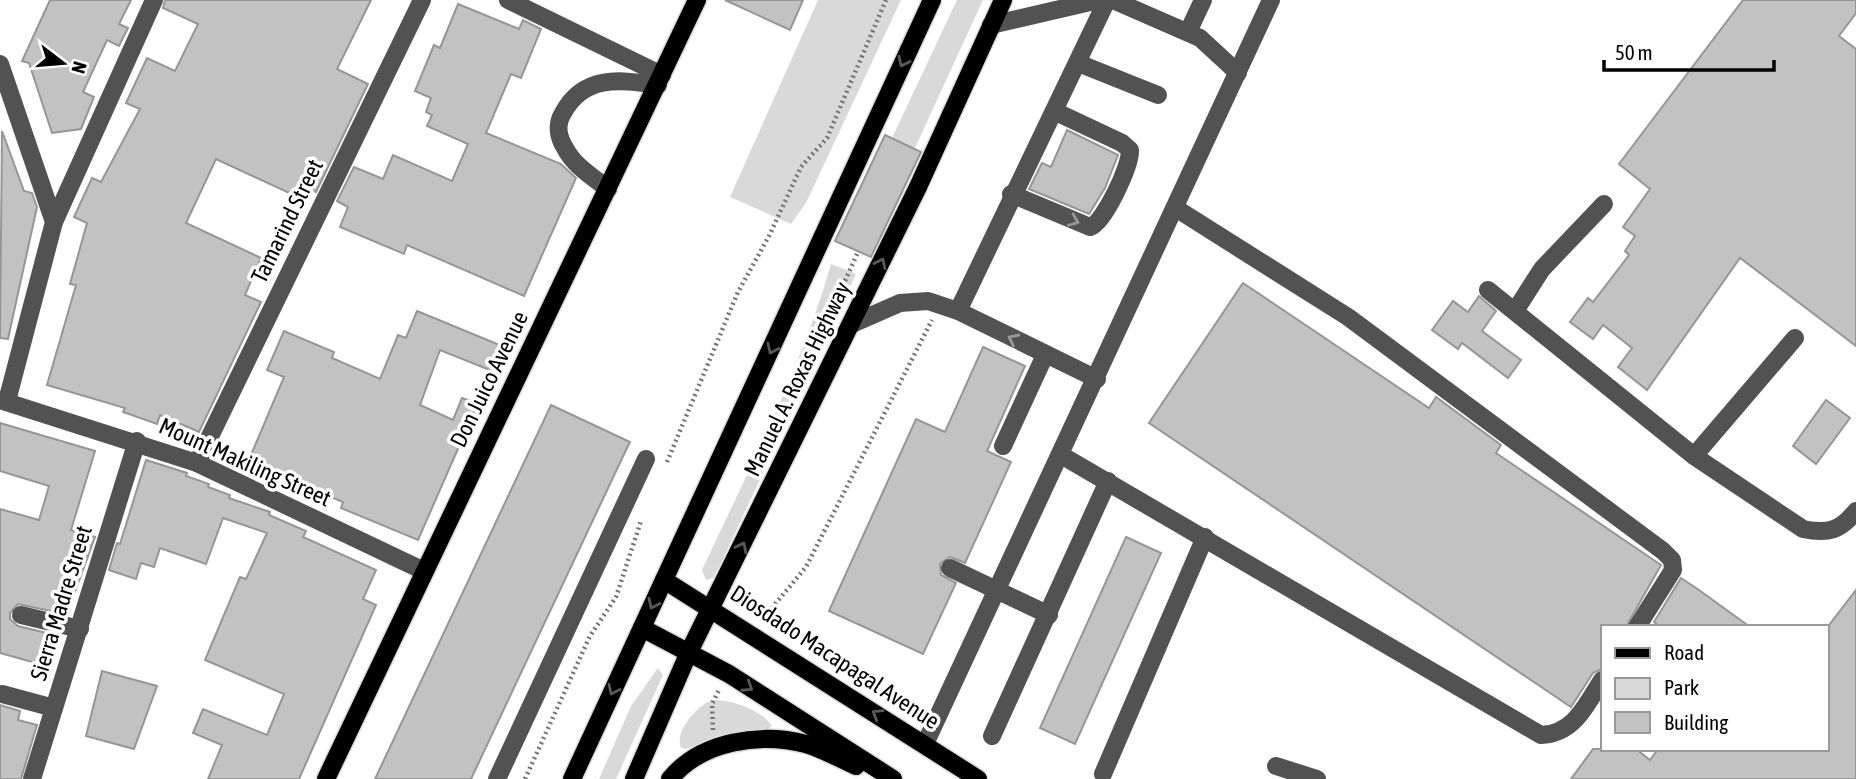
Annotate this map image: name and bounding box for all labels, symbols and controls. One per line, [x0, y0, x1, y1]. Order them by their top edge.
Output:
north arrow [28, 28, 98, 98]
scale bar [1604, 28, 1774, 72]
text: 50 m [1615, 40, 1653, 64]
one-way arrow [898, 55, 912, 67]
text: N [67, 59, 91, 76]
street label: Tamarind Street [246, 155, 328, 287]
one-way arrow [1067, 213, 1079, 227]
one-way arrow [873, 258, 887, 270]
street label: Manuel A. Roxas Highway [739, 277, 855, 481]
street label: Don Juico Avenue [445, 307, 533, 451]
one-way arrow [1008, 334, 1020, 348]
one-way arrow [766, 342, 780, 354]
street label: Mount Makiling Street [155, 412, 335, 512]
street label: Sierra Madre Street [25, 523, 97, 683]
one-way arrow [734, 542, 748, 554]
street label: Diosdado Macapagal Avenue [726, 580, 944, 734]
one-way arrow [647, 597, 661, 609]
legend [1601, 625, 1828, 751]
text: Road [1664, 640, 1704, 664]
text: Park [1664, 675, 1699, 699]
one-way arrow [741, 678, 754, 691]
one-way arrow [607, 683, 621, 695]
one-way arrow [872, 709, 885, 722]
text: Building [1664, 710, 1728, 734]

